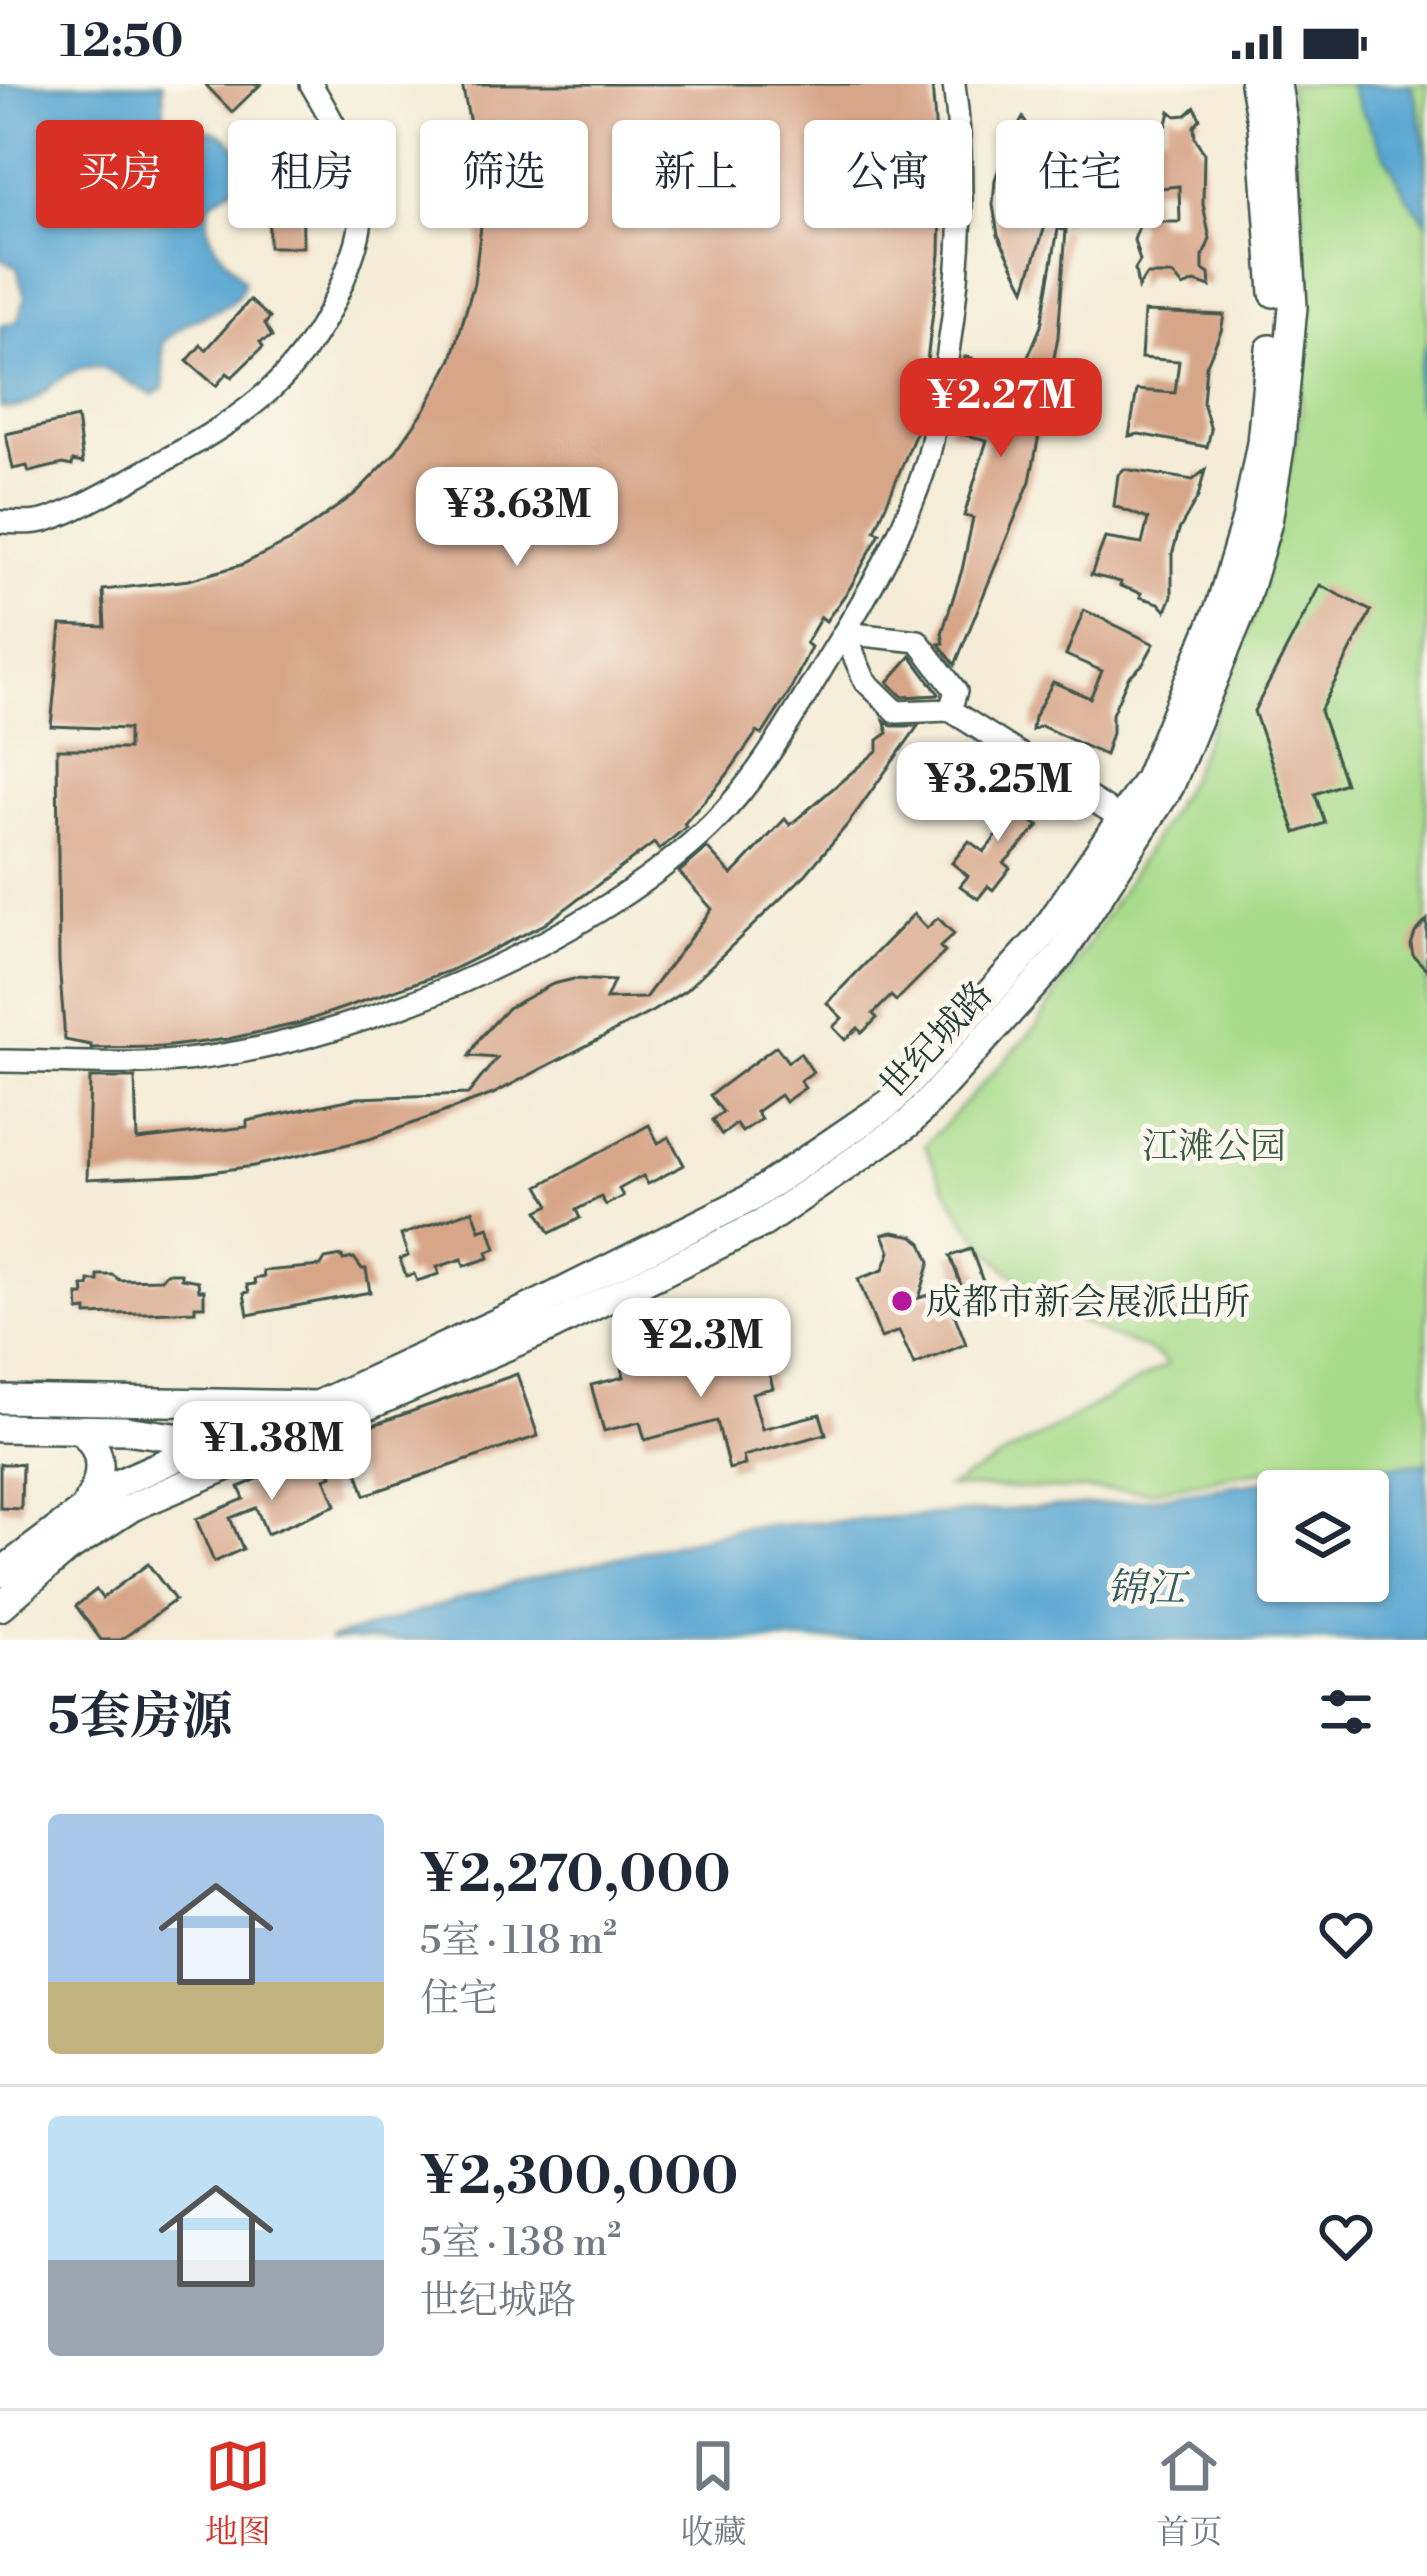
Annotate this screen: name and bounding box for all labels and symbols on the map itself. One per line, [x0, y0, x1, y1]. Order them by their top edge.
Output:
pin: ¥2.27M [903, 358, 1099, 460]
pin: ¥3.63M [419, 467, 615, 569]
pin: ¥3.25M [900, 742, 1096, 844]
street label: 世纪城路 [871, 973, 1002, 1109]
park label: 江滩公园 [1142, 1125, 1286, 1170]
place label: 成都市新会展派出所 [926, 1281, 1250, 1326]
marker: 成都市新会展派出所 [889, 1288, 915, 1314]
pin: ¥2.3M [617, 1298, 785, 1400]
pin: ¥1.38M [174, 1401, 370, 1503]
water label: 锦江 [1107, 1564, 1190, 1615]

